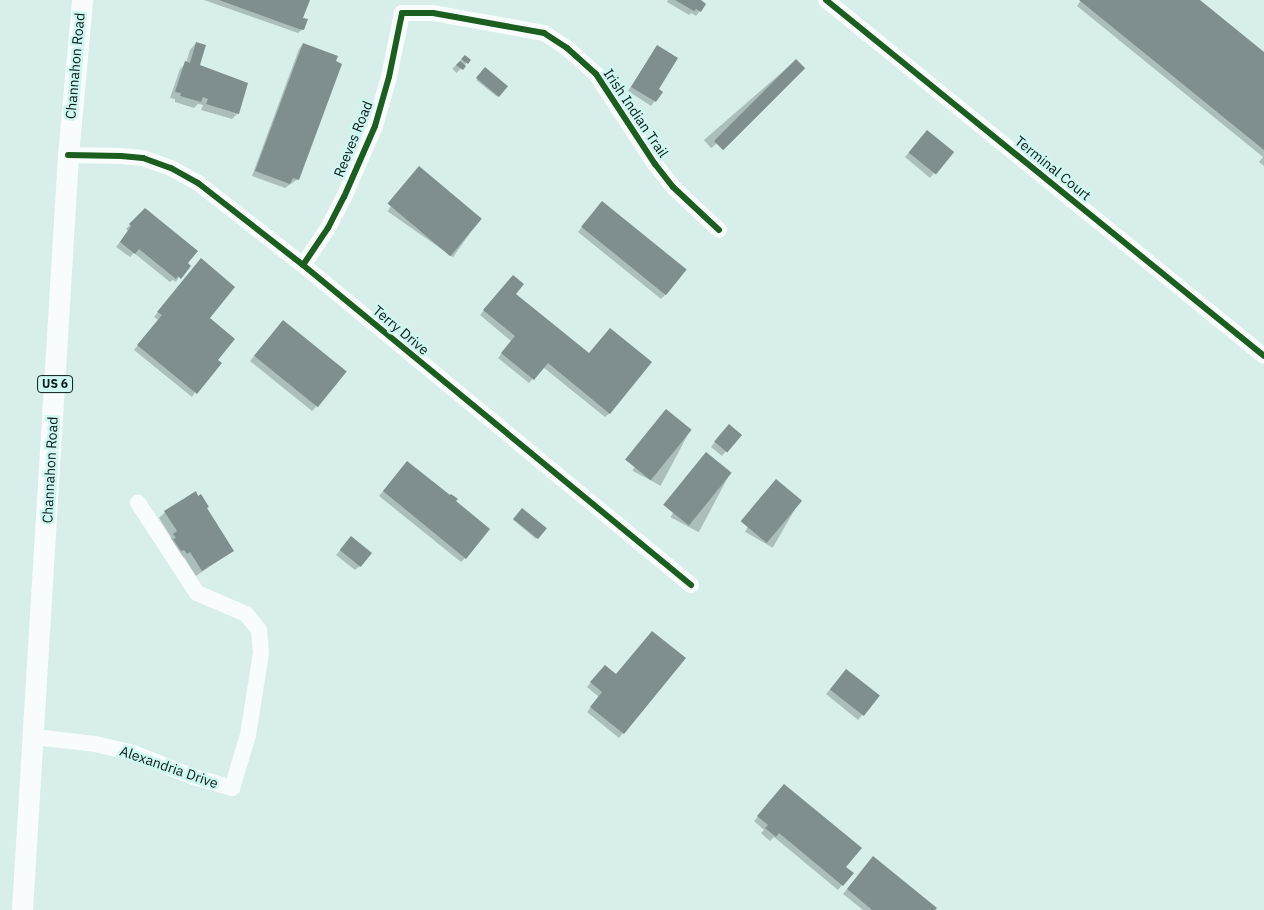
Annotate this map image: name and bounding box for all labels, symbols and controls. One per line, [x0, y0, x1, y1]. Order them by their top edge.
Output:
street label: Channahon Road [62, 12, 88, 120]
street label: Irish Indian Trail [600, 65, 672, 161]
street label: Reeves Road [330, 98, 376, 180]
street label: Terminal Court [1012, 132, 1094, 204]
street label: Terry Drive [370, 302, 432, 358]
road number: US 6 [36, 374, 74, 394]
street label: Channahon Road [39, 416, 61, 524]
street label: Alexandria Drive [118, 742, 220, 792]

